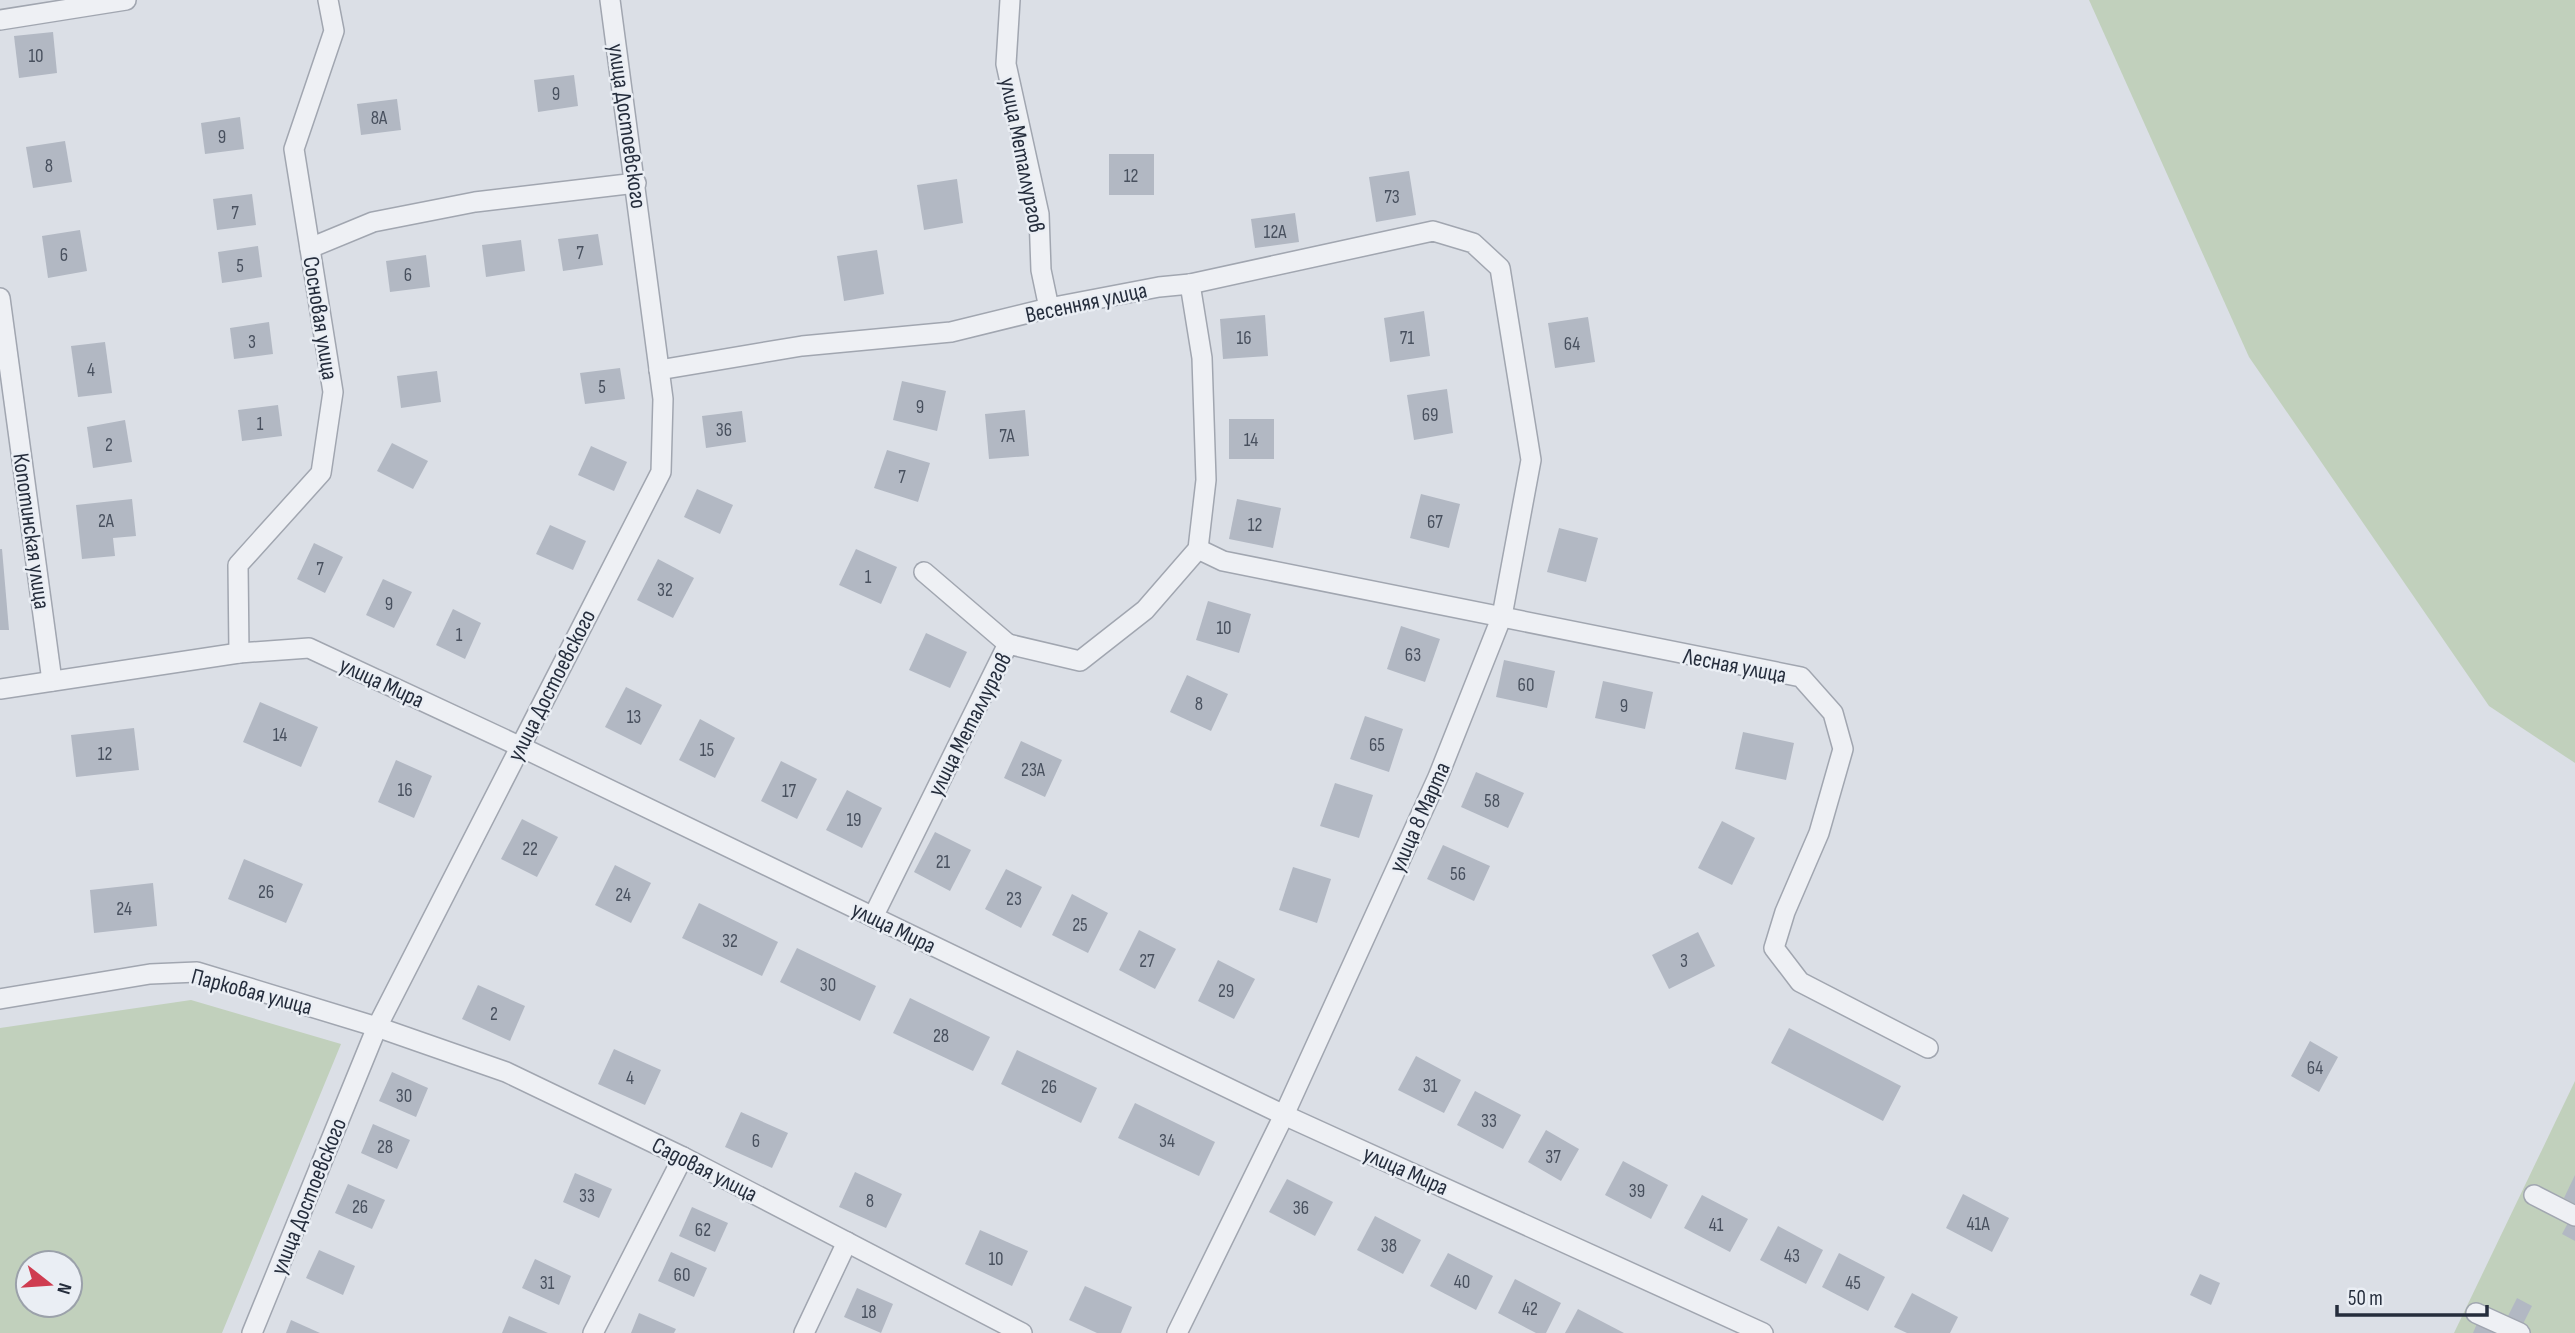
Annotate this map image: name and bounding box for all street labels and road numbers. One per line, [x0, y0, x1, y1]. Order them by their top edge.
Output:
street label: улица Достоевского [602, 42, 652, 211]
street label: улица Металлургов [993, 75, 1051, 235]
street label: Сосновая улица [296, 254, 344, 382]
street label: Весенняя улица [1023, 276, 1150, 330]
street label: Копотинская улица [6, 451, 56, 611]
street label: улица Достоевского [502, 605, 602, 766]
street label: Лесная улица [1680, 642, 1789, 690]
street label: улица Металлургов [922, 648, 1018, 801]
street label: улица Мира [335, 651, 428, 715]
street label: улица 8 Марта [1383, 758, 1457, 877]
street label: улица Мира [847, 896, 940, 960]
street label: Парковая улица [188, 962, 315, 1022]
street label: улица Достоевского [265, 1114, 353, 1279]
street label: Садовая улица [647, 1131, 762, 1208]
street label: улица Мира [1359, 1140, 1452, 1202]

